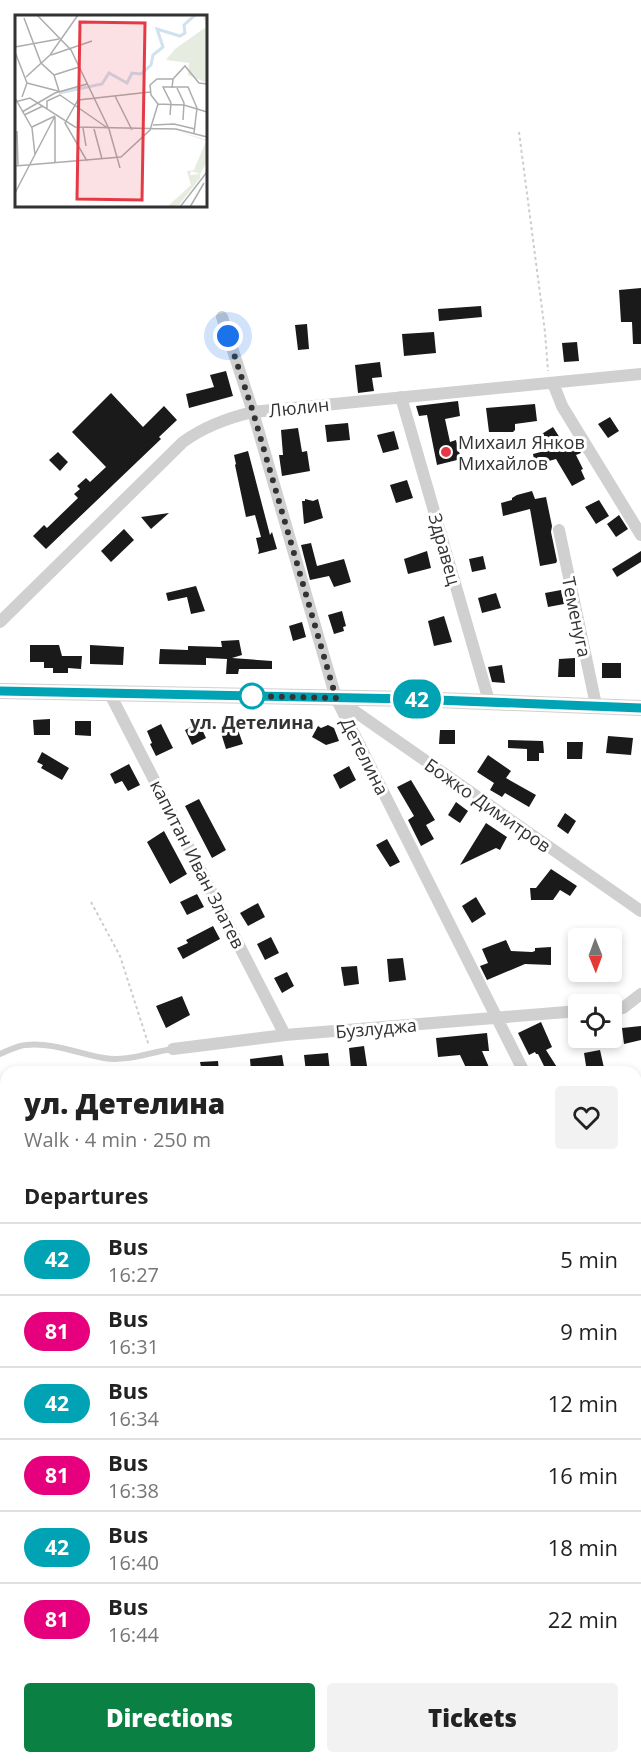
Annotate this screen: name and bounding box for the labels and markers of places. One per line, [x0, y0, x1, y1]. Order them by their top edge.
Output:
place label: Михаил Янков Михайлов [458, 430, 585, 475]
marker: Михаил Янков Михайлов [439, 445, 453, 459]
marker: ул. Детелина [239, 683, 265, 709]
place label: ул. Детелина [190, 710, 314, 734]

